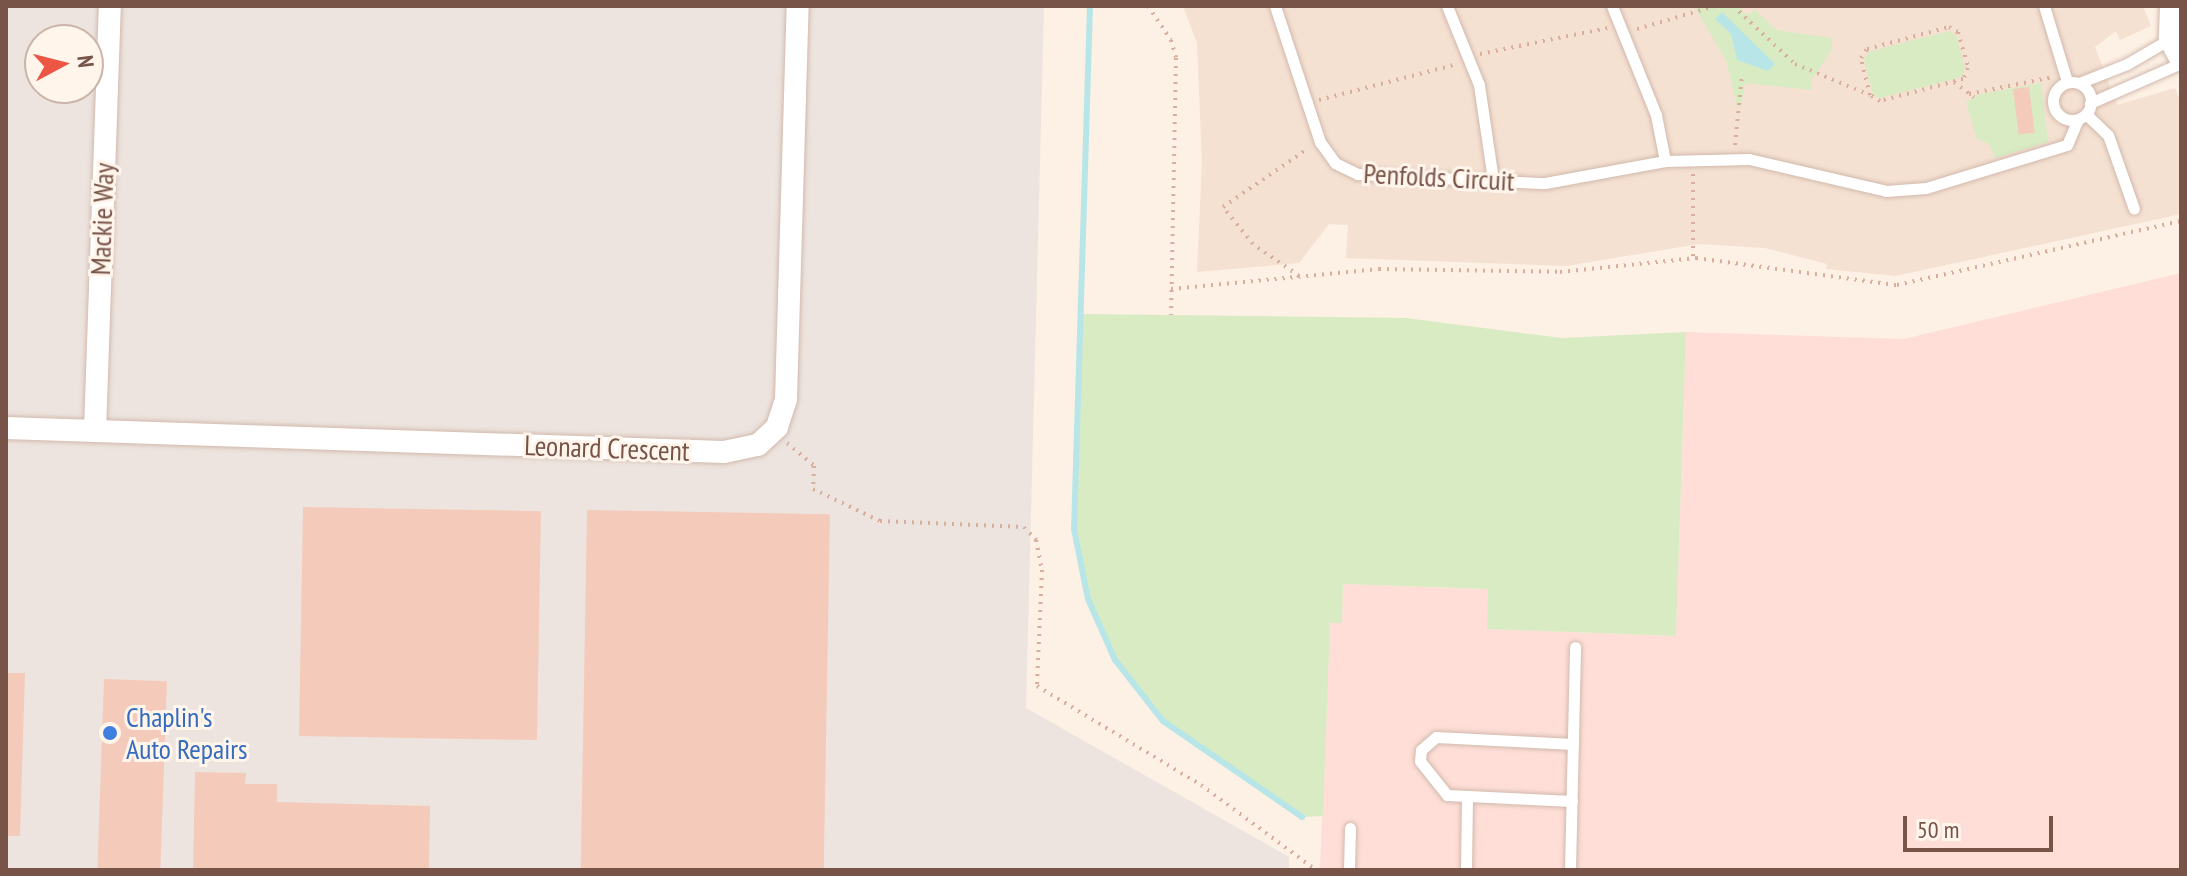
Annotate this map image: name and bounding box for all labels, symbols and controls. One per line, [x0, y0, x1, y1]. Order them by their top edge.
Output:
north arrow [24, 24, 104, 104]
text: N [71, 54, 100, 69]
street label: Penfolds Circuit [1363, 156, 1515, 198]
street label: Mackie Way [83, 162, 121, 276]
street label: Leonard Crescent [524, 428, 690, 468]
place label: Chaplin's Auto Repairs [126, 700, 247, 766]
marker: Chaplin's Auto Repairs [101, 724, 119, 742]
scale bar [1907, 800, 2057, 850]
text: 50 m [1917, 814, 1959, 845]

